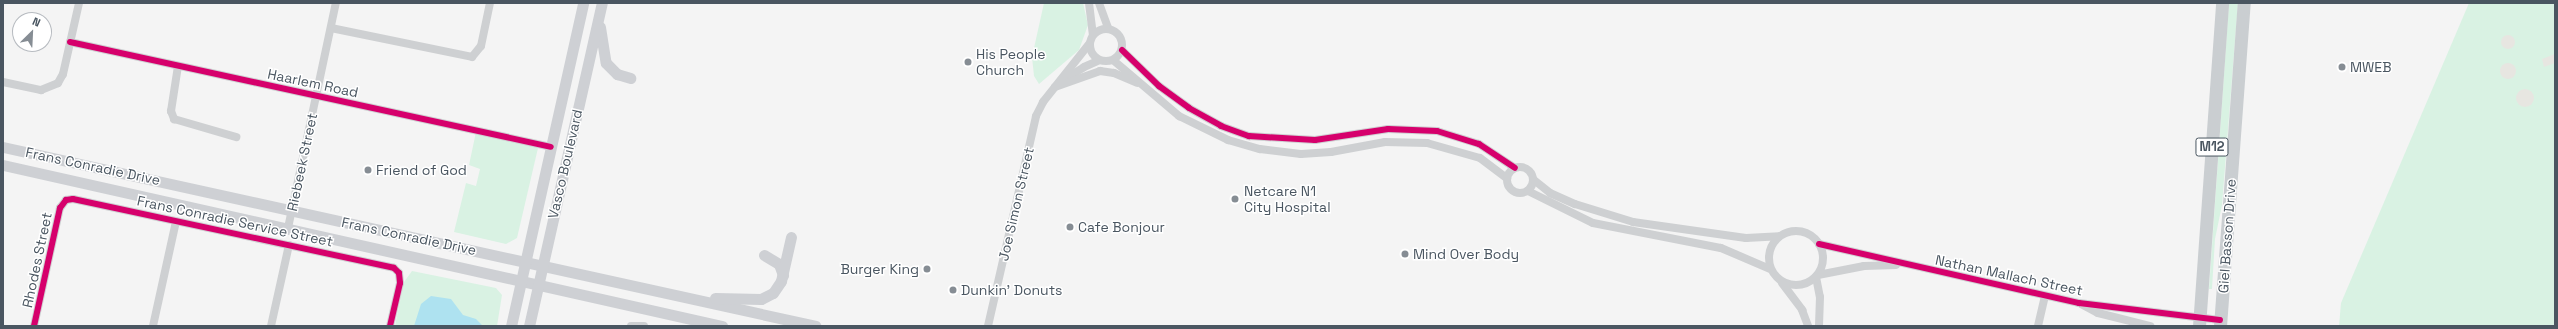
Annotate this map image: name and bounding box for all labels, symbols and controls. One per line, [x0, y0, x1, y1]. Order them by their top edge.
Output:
north arrow [12, 12, 52, 52]
text: N [30, 14, 43, 30]
place label: His People Church [976, 46, 1045, 78]
marker: His People Church [963, 57, 973, 67]
place label: MWEB [2350, 59, 2391, 75]
marker: MWEB [2337, 62, 2347, 72]
street label: Haarlem Road [266, 65, 360, 101]
street label: Vasco Boulevard [544, 108, 586, 220]
street label: Riebeek Street [283, 111, 321, 213]
road number: M12 [2195, 136, 2229, 158]
street label: Frans Conradie Drive [24, 144, 162, 188]
street label: Joe Simon Street [995, 146, 1037, 262]
place label: Friend of God [376, 162, 467, 178]
marker: Friend of God [363, 165, 373, 175]
street label: Giel Basson Drive [2215, 178, 2239, 294]
place label: Netcare N1 City Hospital [1244, 183, 1331, 216]
street label: Frans Conradie Service Street [136, 192, 334, 250]
marker: Netcare N1 City Hospital [1229, 193, 1241, 205]
street label: Rhodes Street [19, 211, 55, 309]
street label: Frans Conradie Drive [340, 214, 478, 258]
place label: Cafe Bonjour [1078, 219, 1165, 235]
marker: Cafe Bonjour [1065, 222, 1075, 232]
place label: Mind Over Body [1413, 246, 1519, 262]
marker: Mind Over Body [1400, 249, 1410, 259]
street label: Nathan Mallach Street [1934, 251, 2084, 299]
place label: Burger King [840, 261, 919, 277]
marker: Burger King [922, 264, 932, 274]
place label: Dunkin' Donuts [961, 282, 1062, 298]
marker: Dunkin' Donuts [948, 285, 958, 295]

